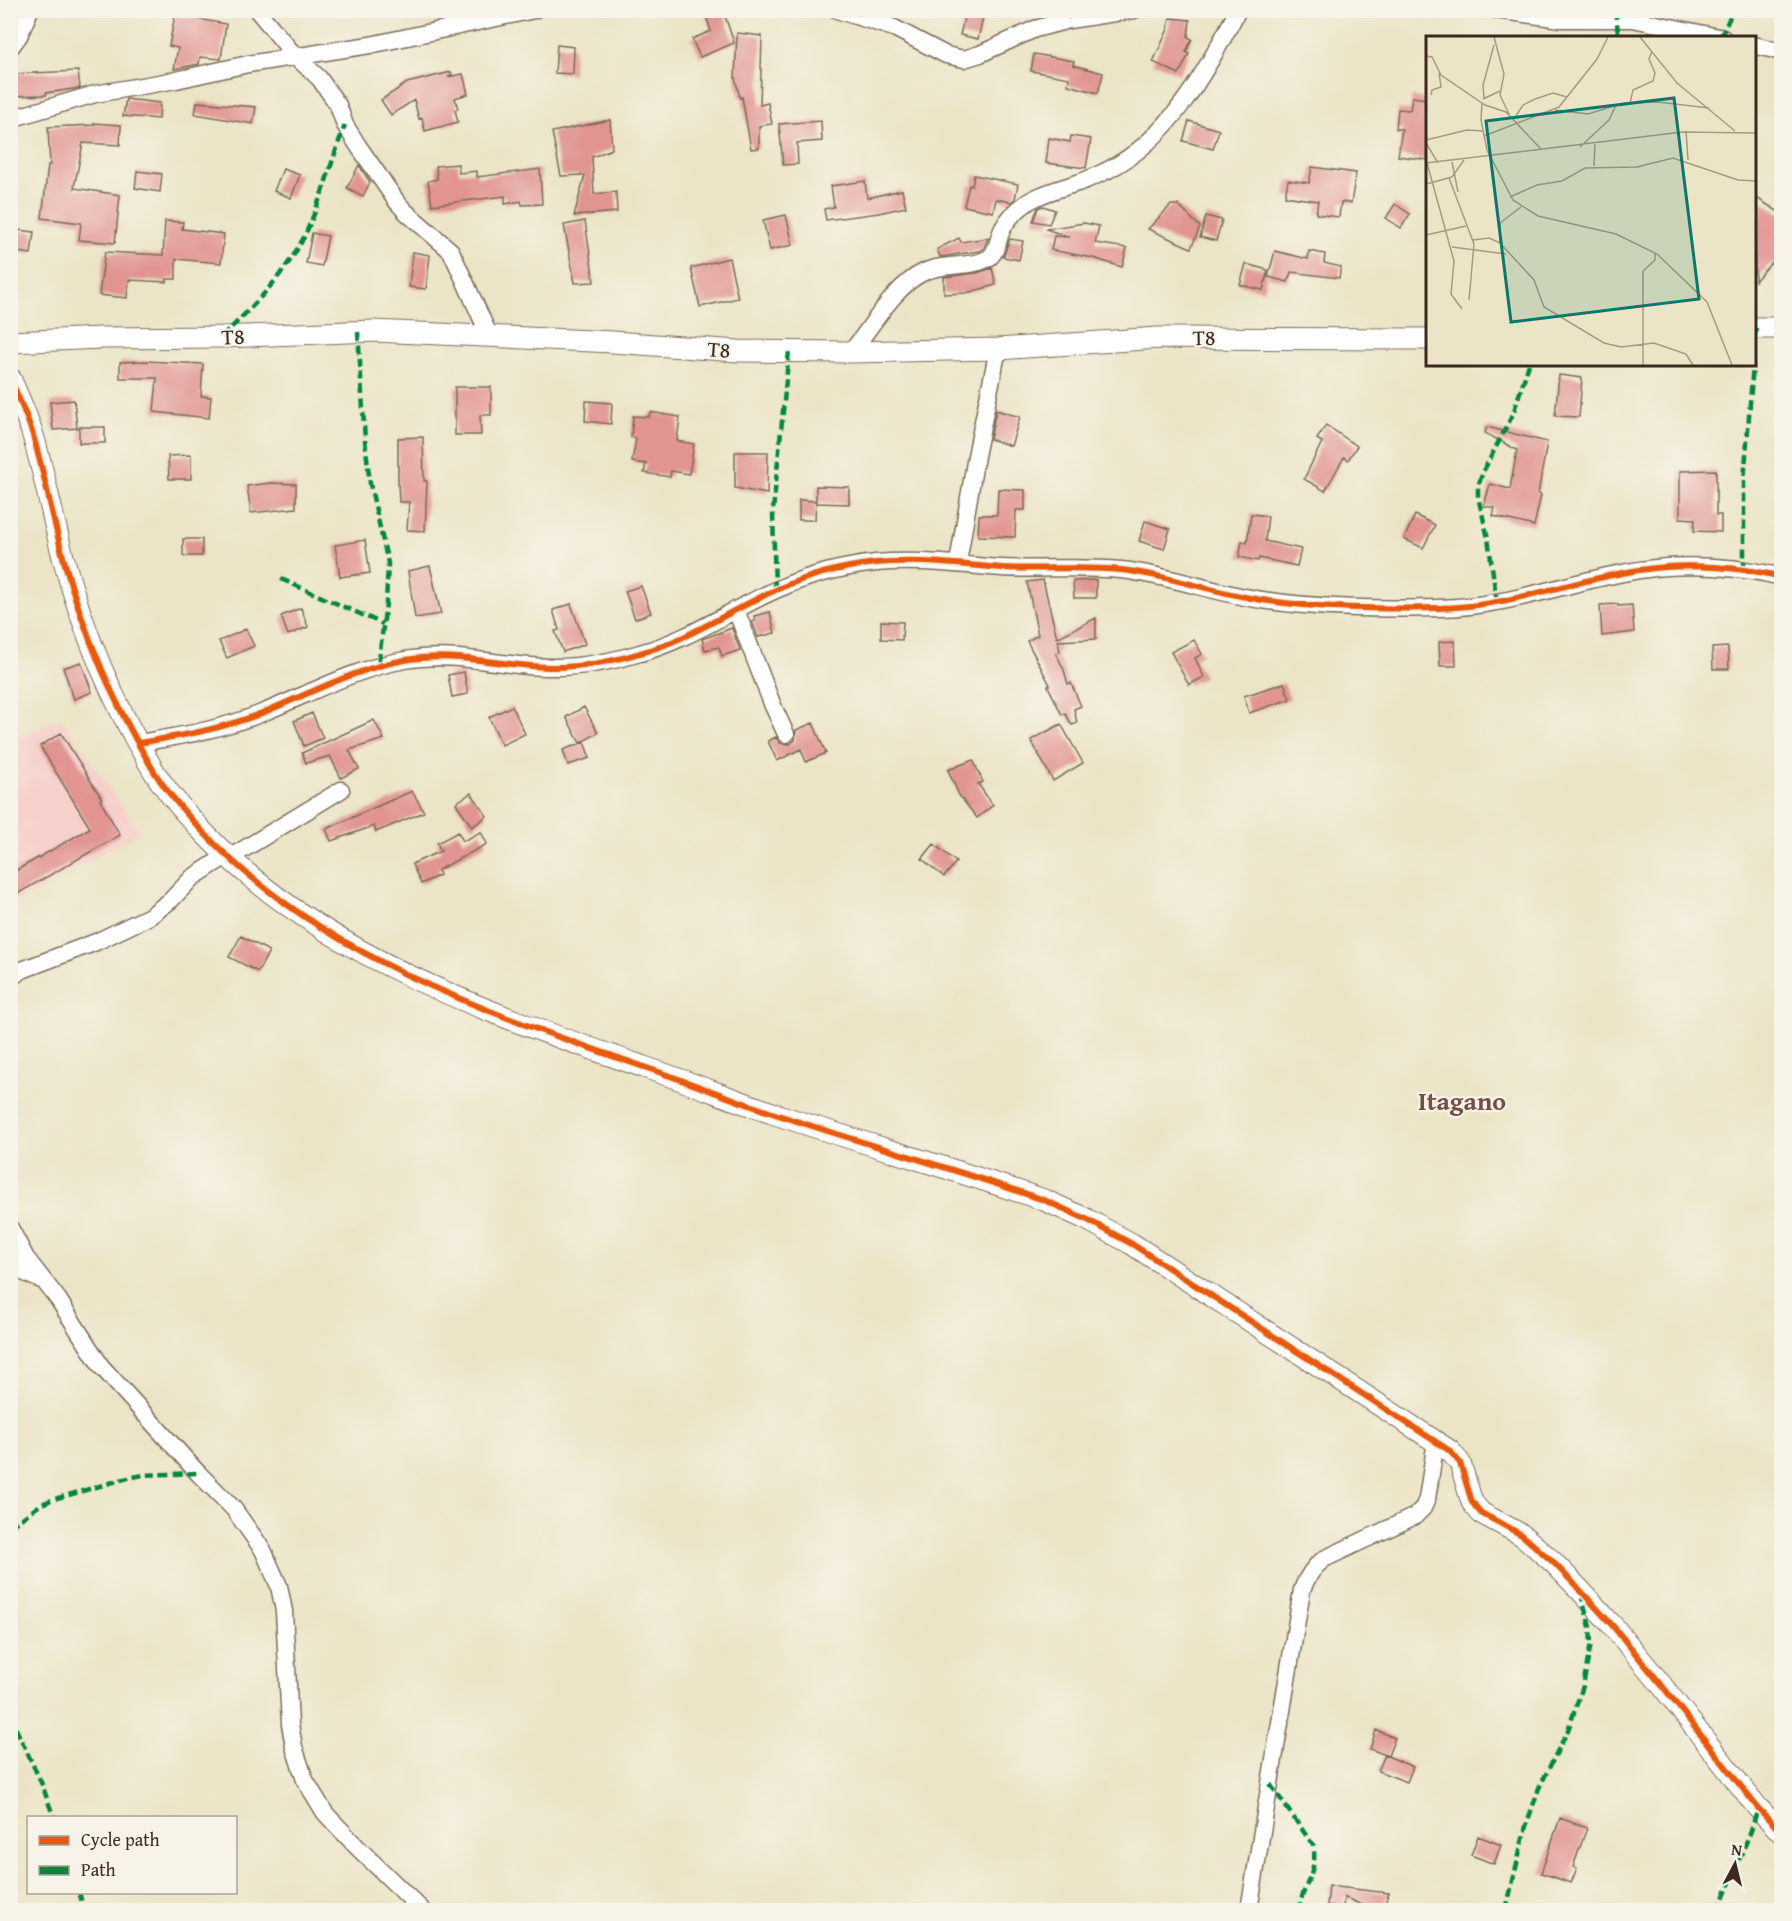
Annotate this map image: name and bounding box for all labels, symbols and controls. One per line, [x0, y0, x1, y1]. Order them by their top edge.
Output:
inset map [1426, 36, 1756, 366]
street label: T8 [221, 320, 245, 352]
street label: T8 [1192, 321, 1216, 353]
street label: T8 [706, 332, 732, 366]
district label: Itagano [1418, 1081, 1506, 1120]
legend [27, 1816, 237, 1894]
text: Cycle path [81, 1826, 160, 1853]
north arrow [1705, 1834, 1765, 1894]
text: N [1730, 1837, 1744, 1862]
text: Path [81, 1856, 116, 1883]

